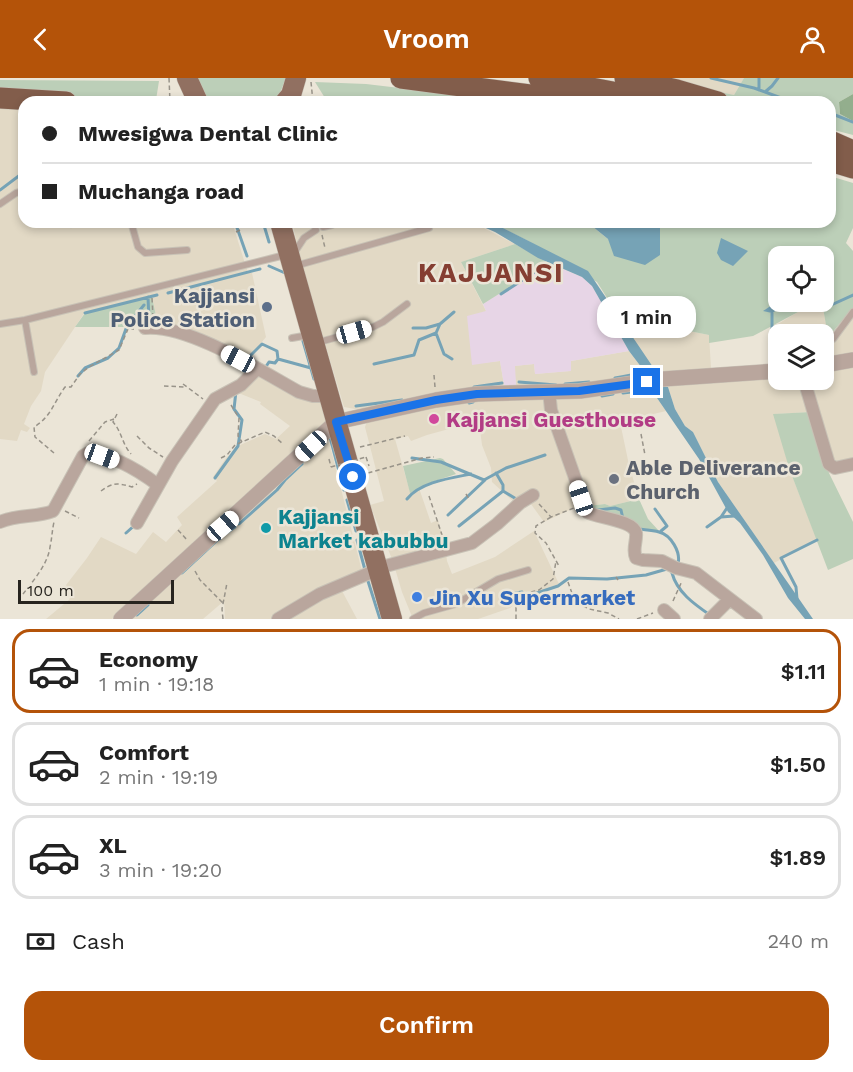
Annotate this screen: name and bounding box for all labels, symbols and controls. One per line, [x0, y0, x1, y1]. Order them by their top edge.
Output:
icon: back [24, 23, 57, 56]
text: Vroom [383, 23, 470, 55]
icon: person [796, 23, 829, 56]
text: Mwesigwa Dental Clinic [78, 121, 338, 146]
text: Muchanga road [78, 179, 244, 204]
map controls [768, 246, 834, 390]
button: locate [768, 246, 834, 312]
district label: KAJJANSI [418, 257, 564, 289]
place label: Kajjansi Police Station [110, 283, 255, 332]
callout: 1 min [598, 295, 696, 337]
marker: Kajjansi Police Station [260, 300, 274, 314]
text: 1 min [621, 305, 672, 329]
car [334, 318, 374, 346]
button: layers [768, 324, 834, 390]
car [218, 343, 258, 375]
route end [633, 368, 660, 395]
place label: Kajjansi Guesthouse [446, 407, 656, 432]
marker: Kajjansi Guesthouse [427, 412, 441, 426]
car [292, 427, 330, 465]
car [82, 441, 122, 471]
place label: Able Deliverance Church [626, 455, 801, 504]
route start [339, 463, 366, 490]
marker: Able Deliverance Church [607, 472, 621, 486]
car [567, 478, 595, 518]
place label: Kajjansi Market kabubbu [278, 504, 449, 553]
car [204, 507, 242, 545]
marker: Kajjansi Market kabubbu [259, 521, 273, 535]
scale bar [18, 577, 174, 604]
text: 100 m [27, 581, 74, 600]
place label: Jin Xu Supermarket [429, 585, 635, 610]
marker: Jin Xu Supermarket [410, 590, 424, 604]
icon: car [27, 644, 81, 698]
text: Economy [99, 647, 198, 672]
text: $1.11 [781, 659, 826, 684]
text: 1 min · 19:18 [99, 672, 214, 696]
icon: car [27, 737, 81, 791]
text: Comfort [99, 740, 189, 765]
text: $1.50 [770, 752, 826, 777]
text: 2 min · 19:19 [99, 765, 218, 789]
icon: car [27, 830, 81, 884]
text: XL [99, 833, 127, 858]
text: $1.89 [769, 845, 826, 870]
text: 3 min · 19:20 [99, 858, 222, 882]
icon: cash [24, 925, 57, 958]
text: Cash [72, 929, 125, 954]
text: 240 m [767, 929, 829, 953]
button: Confirm [24, 991, 829, 1060]

